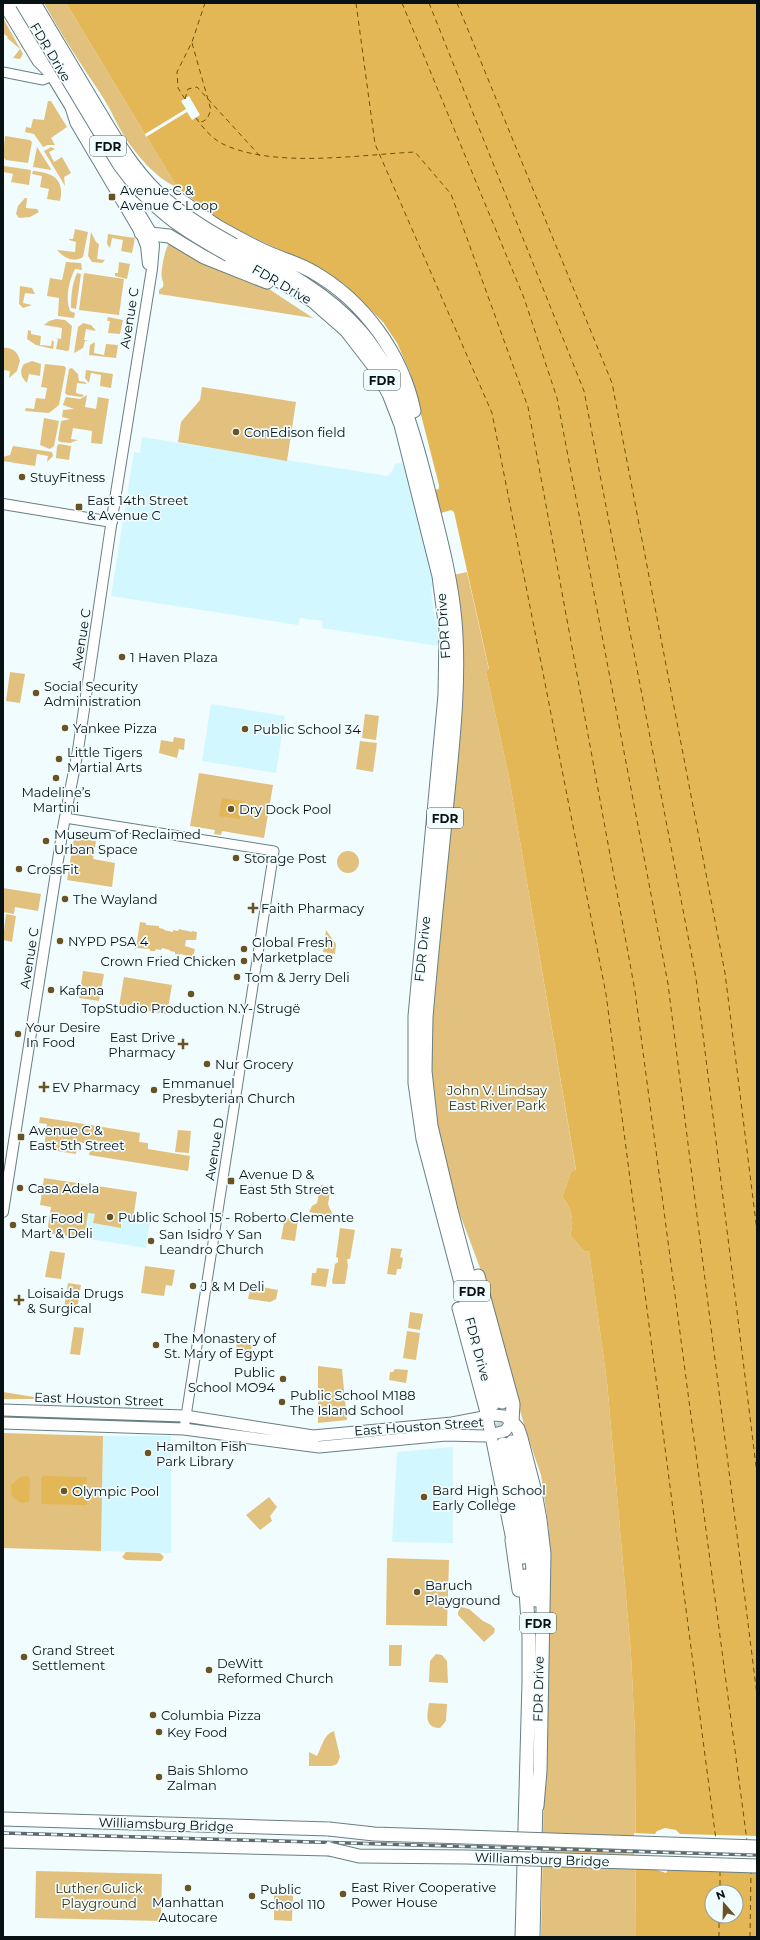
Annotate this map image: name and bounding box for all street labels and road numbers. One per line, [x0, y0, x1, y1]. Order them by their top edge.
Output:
street label: FDR Drive [27, 20, 75, 84]
road number: FDR [90, 136, 126, 156]
street label: FDR Drive [249, 261, 315, 307]
street label: Avenue C [116, 286, 142, 350]
road number: FDR [364, 370, 400, 390]
street label: FDR Drive [433, 592, 453, 659]
street label: Avenue C [68, 607, 94, 671]
road number: FDR [427, 808, 463, 828]
street label: FDR Drive [411, 915, 433, 983]
street label: Avenue C [16, 926, 42, 990]
street label: Avenue D [201, 1116, 227, 1181]
road number: FDR [454, 1281, 490, 1301]
street label: FDR Drive [462, 1315, 494, 1383]
street label: East Houston Street [34, 1389, 164, 1409]
street label: East Houston Street [354, 1413, 484, 1439]
road number: FDR [520, 1613, 556, 1633]
street label: FDR Drive [529, 1656, 547, 1722]
street label: Williamsburg Bridge [98, 1814, 234, 1834]
street label: Williamsburg Bridge [474, 1849, 610, 1869]

